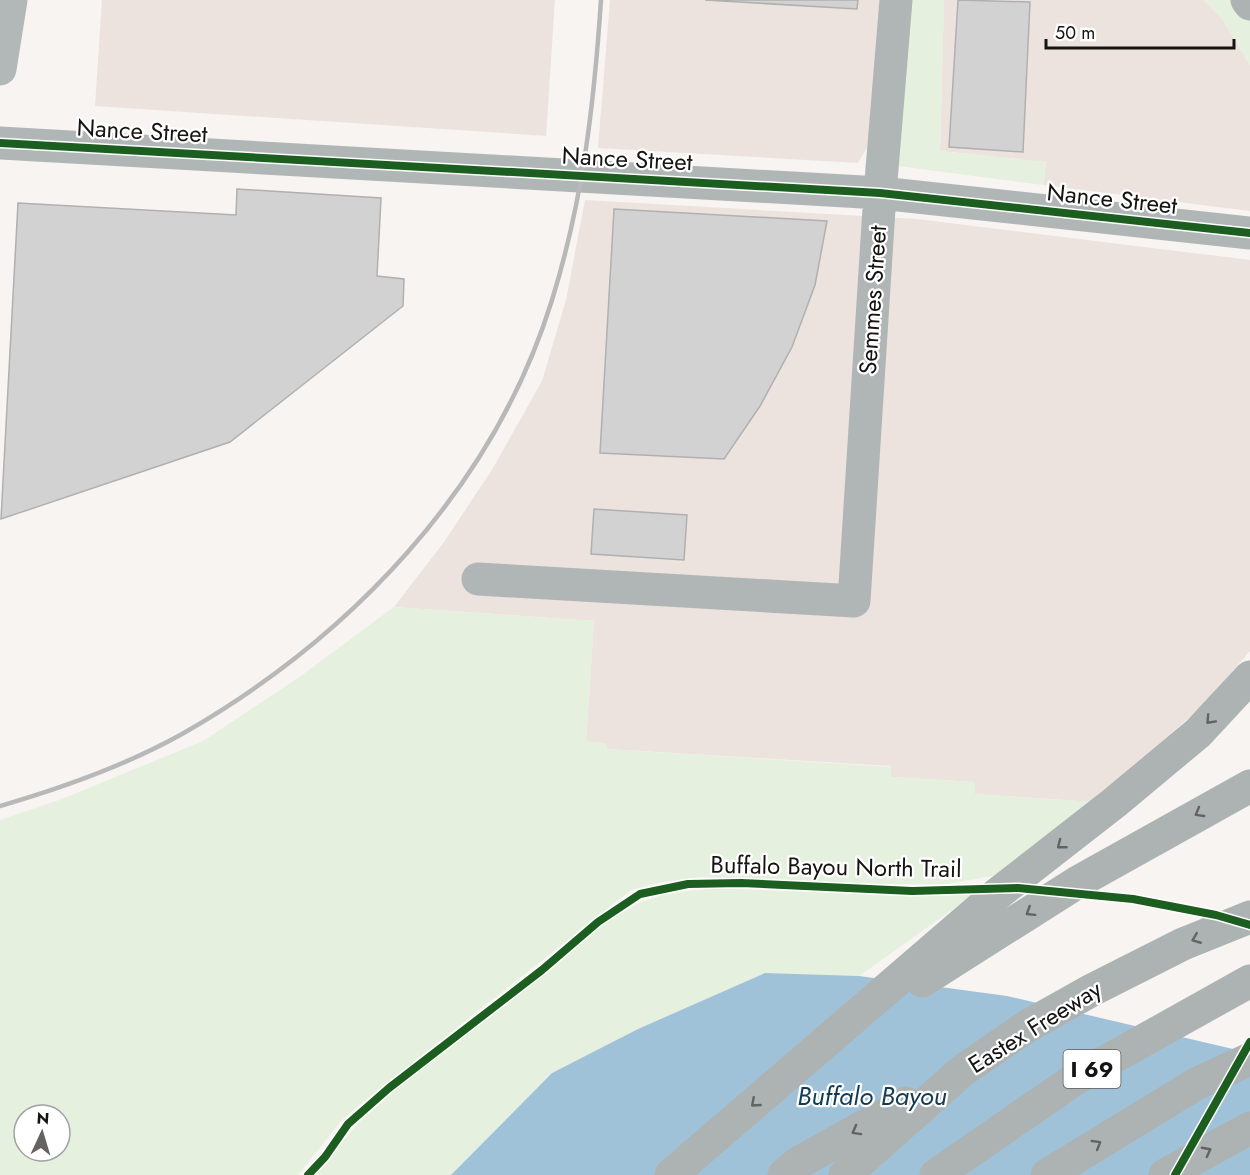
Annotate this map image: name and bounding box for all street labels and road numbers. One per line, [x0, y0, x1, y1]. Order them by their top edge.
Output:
street label: Nance Street [76, 110, 209, 151]
street label: Nance Street [561, 138, 694, 179]
street label: Nance Street [1045, 174, 1179, 223]
street label: Semmes Street [850, 224, 895, 376]
street label: Buffalo Bayou North Trail [710, 847, 962, 886]
street label: Eastex Freeway [961, 971, 1109, 1082]
road number: I 69 [1064, 1050, 1120, 1088]

